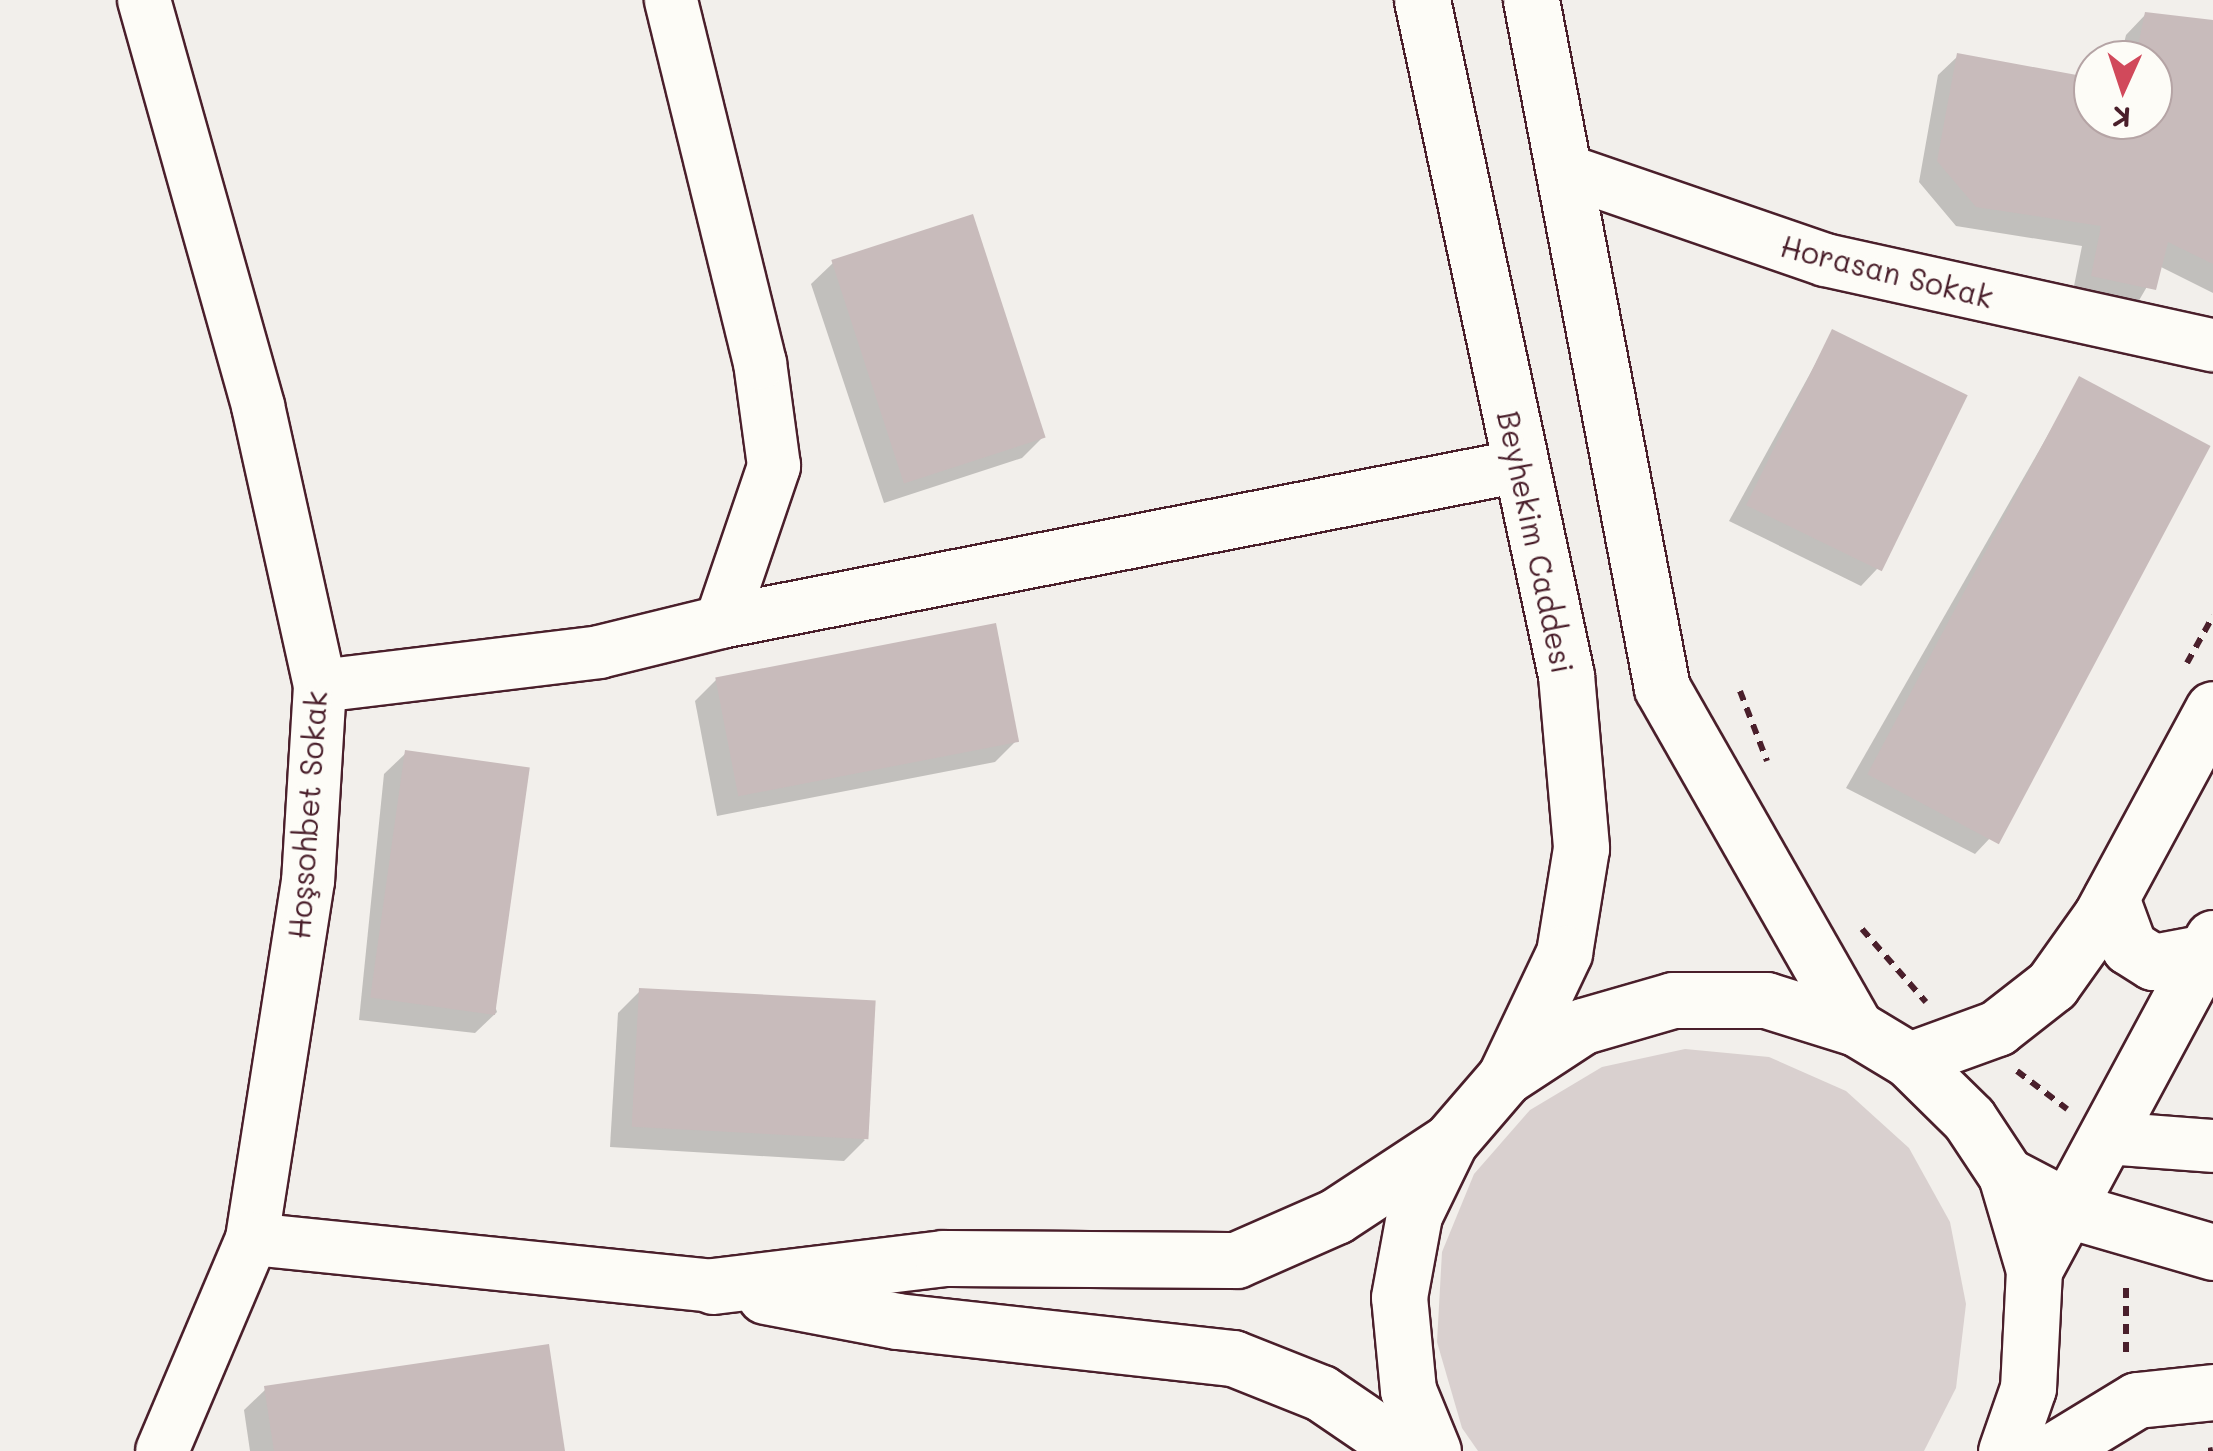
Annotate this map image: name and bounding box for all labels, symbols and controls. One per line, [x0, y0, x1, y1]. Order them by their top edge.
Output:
north arrow [2073, 40, 2173, 140]
text: K [2111, 100, 2132, 136]
street label: Horasan Sokak [1777, 227, 1997, 315]
street label: Beyhekim Caddesi [1491, 407, 1581, 677]
street label: Hoşsohbet Sokak [280, 690, 334, 940]

